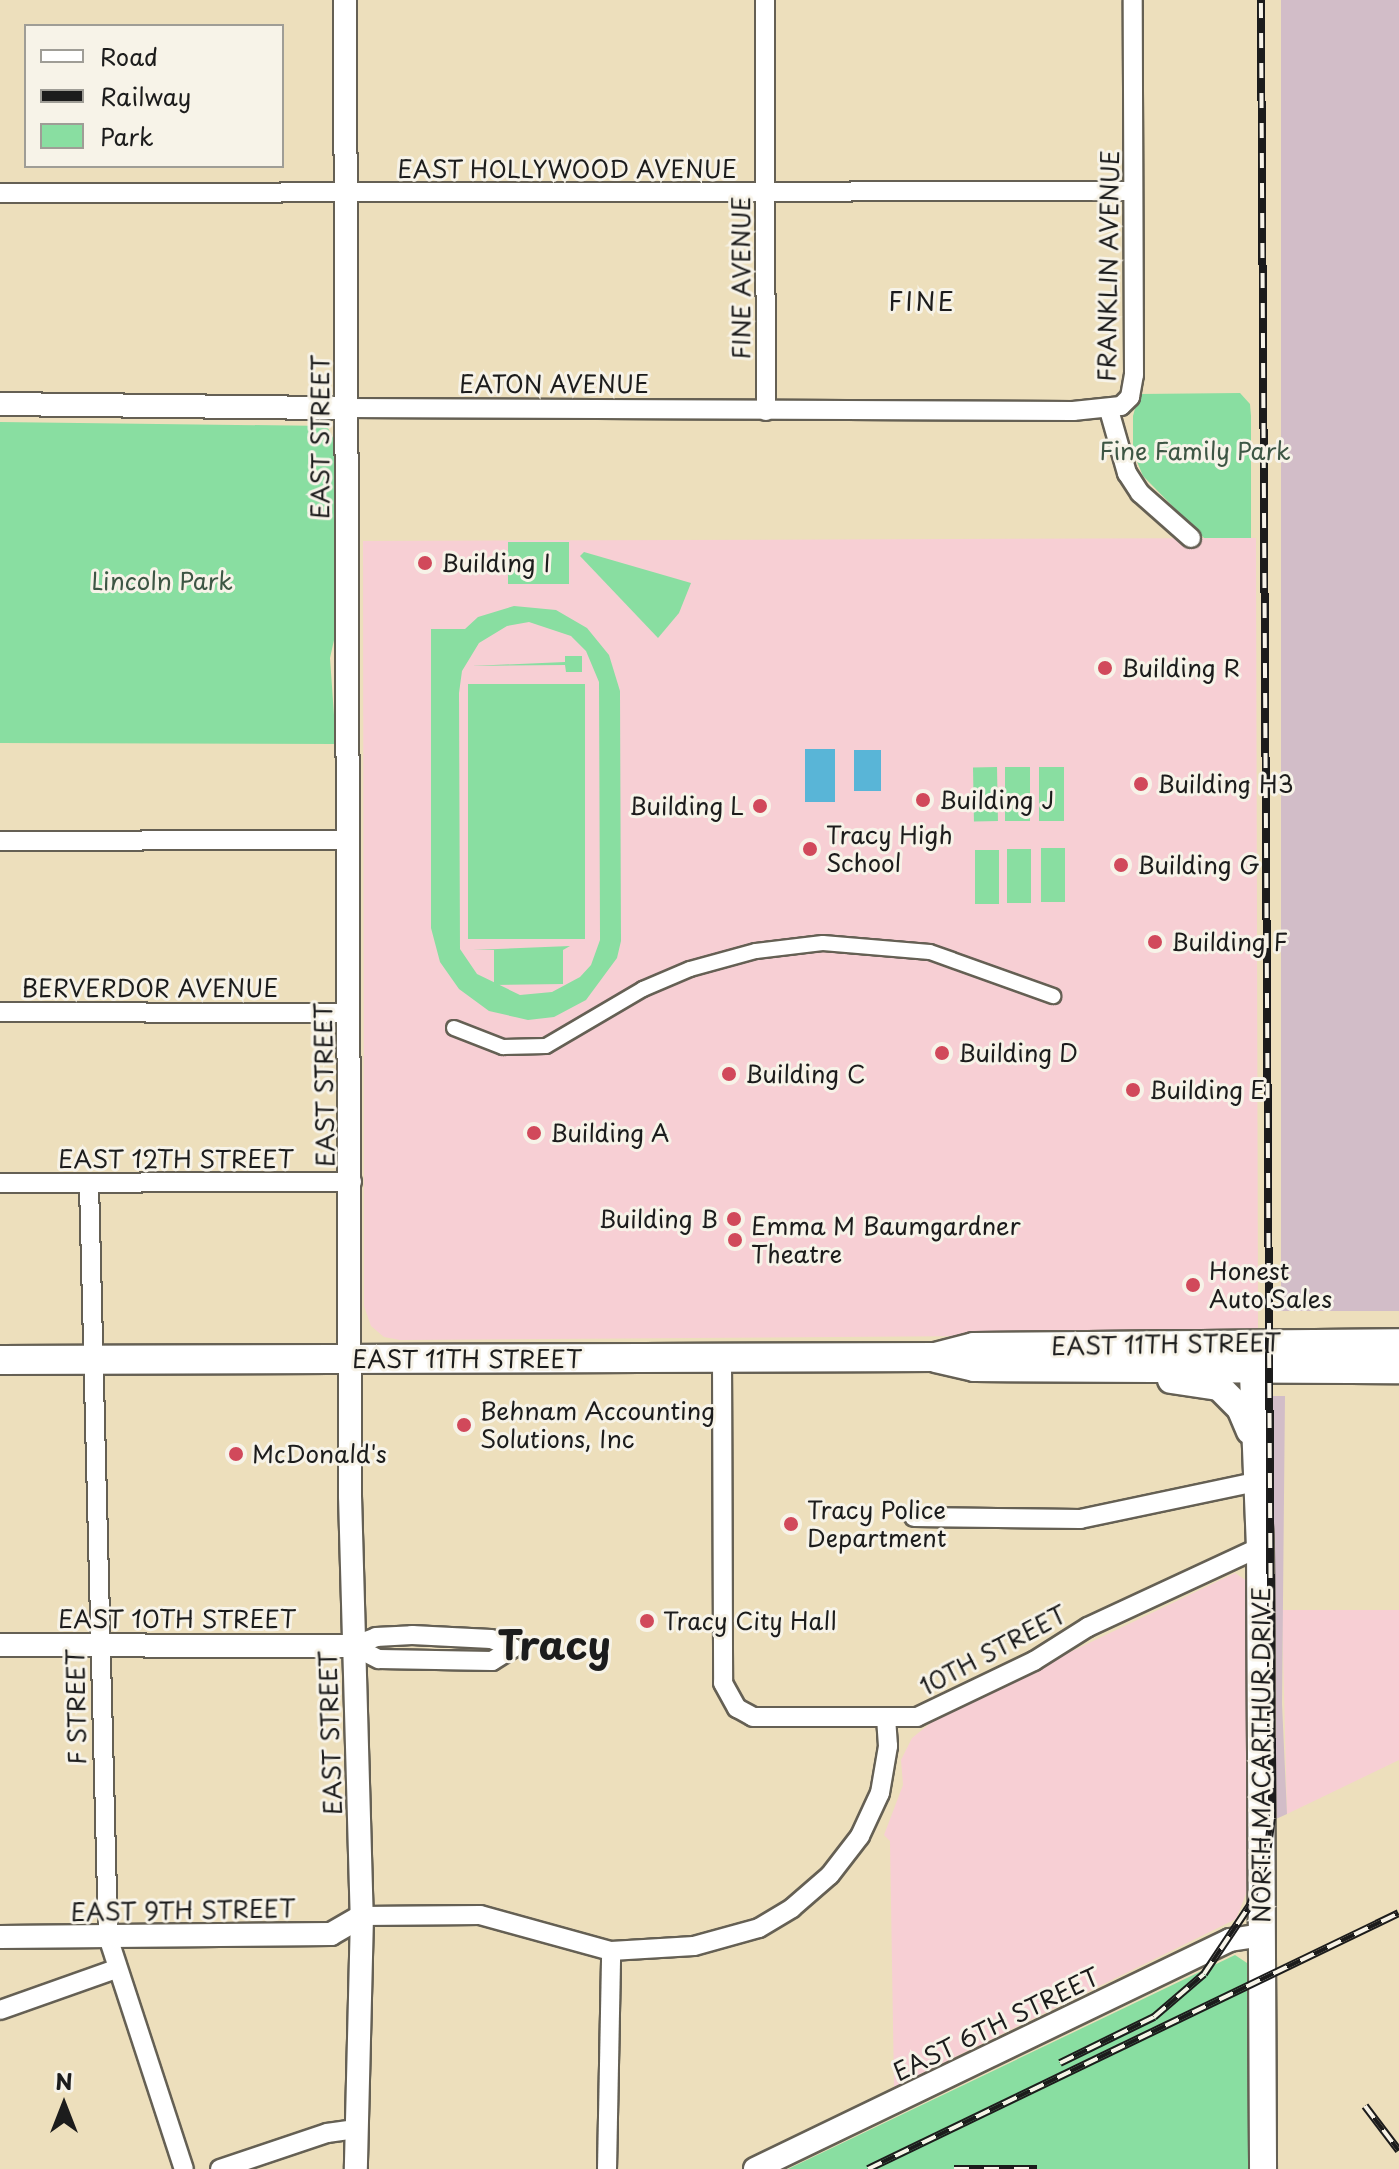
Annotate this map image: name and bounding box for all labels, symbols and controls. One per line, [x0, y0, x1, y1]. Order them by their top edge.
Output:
legend [24, 24, 284, 168]
text: Road [100, 38, 158, 74]
text: Railway [100, 78, 191, 114]
text: Park [100, 118, 154, 154]
street label: FRANKLIN AVENUE [1092, 150, 1124, 382]
street label: EAST HOLLYWOOD AVENUE [397, 155, 737, 183]
street label: FINE AVENUE [727, 197, 755, 359]
district label: FINE [888, 285, 956, 317]
street label: EAST STREET [306, 353, 334, 521]
street label: EATON AVENUE [457, 370, 651, 398]
park label: Fine Family Park [1098, 437, 1292, 465]
place label: Building I [441, 549, 550, 577]
marker: Building I [416, 554, 434, 572]
park label: Lincoln Park [91, 567, 233, 595]
place label: Building R [1121, 654, 1240, 682]
marker: Building R [1096, 659, 1114, 677]
place label: Building H3 [1157, 770, 1293, 798]
marker: Building H3 [1132, 775, 1150, 793]
place label: Building J [939, 786, 1055, 814]
marker: Building J [914, 791, 932, 809]
place label: Building L [628, 792, 744, 820]
marker: Building L [751, 797, 769, 815]
place label: Tracy High School [826, 821, 953, 877]
marker: Tracy High School [801, 840, 819, 858]
place label: Building G [1137, 851, 1259, 879]
marker: Building G [1112, 856, 1130, 874]
place label: Building F [1171, 928, 1287, 956]
marker: Building F [1146, 933, 1164, 951]
street label: BERVERDOR AVENUE [21, 974, 279, 1002]
street label: EAST STREET [308, 1001, 340, 1169]
place label: Building D [958, 1039, 1079, 1067]
marker: Building D [933, 1044, 951, 1062]
place label: Building C [745, 1060, 865, 1088]
marker: Building C [720, 1065, 738, 1083]
place label: Building E [1149, 1076, 1266, 1104]
marker: Building E [1124, 1081, 1142, 1099]
place label: Building A [550, 1119, 670, 1147]
marker: Building A [525, 1124, 543, 1142]
street label: EAST 12TH STREET [58, 1145, 294, 1173]
place label: Building B [600, 1205, 718, 1233]
marker: Building B [725, 1210, 743, 1228]
place label: Emma M Baumgardner Theatre [751, 1212, 1020, 1268]
marker: Emma M Baumgardner Theatre [726, 1231, 744, 1249]
place label: Honest Auto Sales [1209, 1257, 1334, 1313]
marker: Honest Auto Sales [1184, 1276, 1202, 1294]
street label: EAST 11TH STREET [1051, 1328, 1281, 1360]
street label: EAST 11TH STREET [352, 1345, 582, 1373]
place label: Behnam Accounting Solutions, Inc [480, 1397, 714, 1453]
marker: Behnam Accounting Solutions, Inc [455, 1416, 473, 1434]
place label: McDonald's [252, 1440, 387, 1468]
marker: McDonald's [227, 1445, 245, 1463]
place label: Tracy Police Department [807, 1496, 947, 1552]
marker: Tracy Police Department [782, 1515, 800, 1533]
street label: NORTH MACARTHUR DRIVE [1247, 1585, 1275, 1925]
street label: 10TH STREET [914, 1599, 1072, 1701]
street label: EAST 10TH STREET [59, 1605, 295, 1633]
place label: Tracy City Hall [663, 1607, 839, 1635]
marker: Tracy City Hall [638, 1612, 656, 1630]
district label: Tracy [497, 1620, 611, 1668]
street label: F STREET [61, 1649, 91, 1765]
street label: EAST STREET [313, 1649, 347, 1817]
street label: EAST 9TH STREET [71, 1894, 295, 1926]
street label: EAST 6TH STREET [888, 1962, 1104, 2086]
text: N [55, 2064, 73, 2097]
north arrow [24, 2065, 104, 2145]

